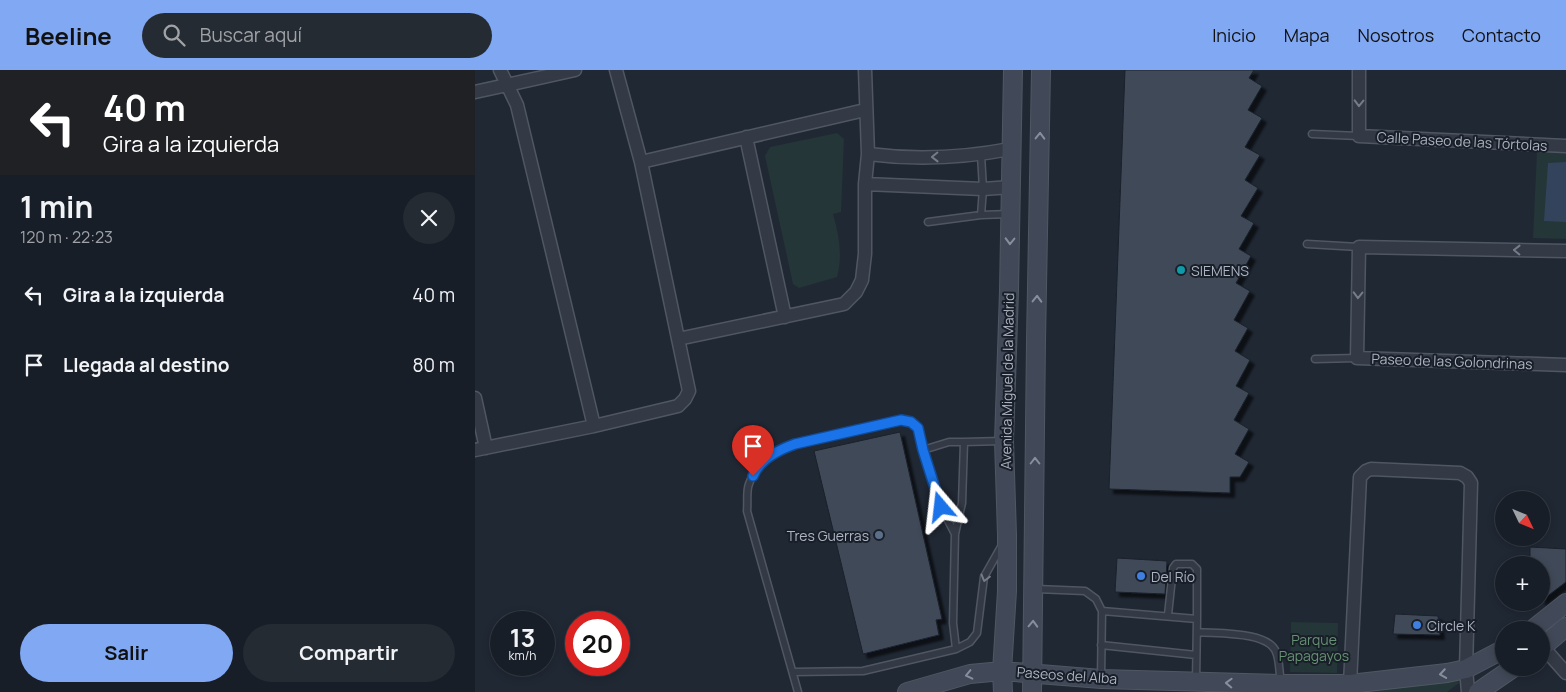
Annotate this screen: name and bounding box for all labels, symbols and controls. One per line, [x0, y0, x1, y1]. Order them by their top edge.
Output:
search box [142, 13, 492, 58]
text: Beeline [25, 19, 112, 52]
icon: search [160, 21, 188, 49]
text: Buscar aquí [200, 22, 302, 48]
text: Inicio [1212, 23, 1256, 47]
text: Mapa [1284, 23, 1330, 47]
text: Nosotros [1358, 23, 1434, 47]
text: Contacto [1462, 23, 1541, 47]
text: 40 m [103, 84, 186, 132]
icon: left [20, 90, 85, 155]
one-way arrow [1354, 100, 1364, 107]
street label: Calle Paseo de las Tórtolas [1376, 127, 1548, 155]
text: Gira a la izquierda [103, 129, 279, 159]
one-way arrow [1035, 132, 1045, 140]
one-way arrow [931, 152, 938, 162]
text: 1 min [20, 186, 93, 227]
button: close [403, 192, 455, 244]
text: 120 m · 22:23 [20, 226, 113, 248]
one-way arrow [1005, 238, 1015, 245]
one-way arrow [1513, 245, 1521, 255]
place label: SIEMENS [1191, 261, 1249, 280]
marker: SIEMENS [1175, 264, 1187, 276]
icon: left [20, 281, 48, 309]
text: Gira a la izquierda [63, 282, 224, 308]
text: 40 m [412, 282, 455, 308]
street label: Avenida Miguel de la Madrid [996, 292, 1018, 470]
one-way arrow [1353, 292, 1364, 300]
one-way arrow [1032, 294, 1042, 302]
street label: Paseo de las Golondrinas [1371, 349, 1533, 373]
icon: arrive [20, 351, 48, 379]
text: Llegada al destino [63, 352, 230, 378]
text: 80 m [412, 352, 455, 378]
pin [732, 425, 774, 476]
icon: arrive [739, 432, 767, 460]
one-way arrow [1030, 457, 1040, 464]
position arrow [914, 480, 966, 532]
north arrow [1495, 491, 1550, 546]
map controls [1495, 491, 1550, 676]
place label: Tres Guerras [787, 526, 869, 545]
marker: Tres Guerras [873, 529, 885, 541]
button: + [1495, 556, 1550, 611]
place label: Del Río [1151, 567, 1195, 586]
marker: Del Río [1135, 570, 1147, 582]
one-way arrow [980, 574, 991, 582]
speed limit sign: 20 [565, 611, 630, 676]
place label: Circle K [1427, 616, 1476, 635]
one-way arrow [1028, 619, 1039, 627]
marker: Circle K [1411, 619, 1423, 631]
text: 13 [510, 620, 535, 655]
button: − [1495, 621, 1550, 676]
button: Salir [20, 624, 233, 682]
button: Compartir [243, 624, 455, 682]
park label: Parque Papagayos [1279, 630, 1349, 665]
text: km/h [509, 647, 536, 664]
street label: Paseos del Alba [1016, 662, 1118, 688]
one-way arrow [1439, 668, 1447, 678]
one-way arrow [964, 669, 973, 680]
one-way arrow [1224, 677, 1232, 688]

